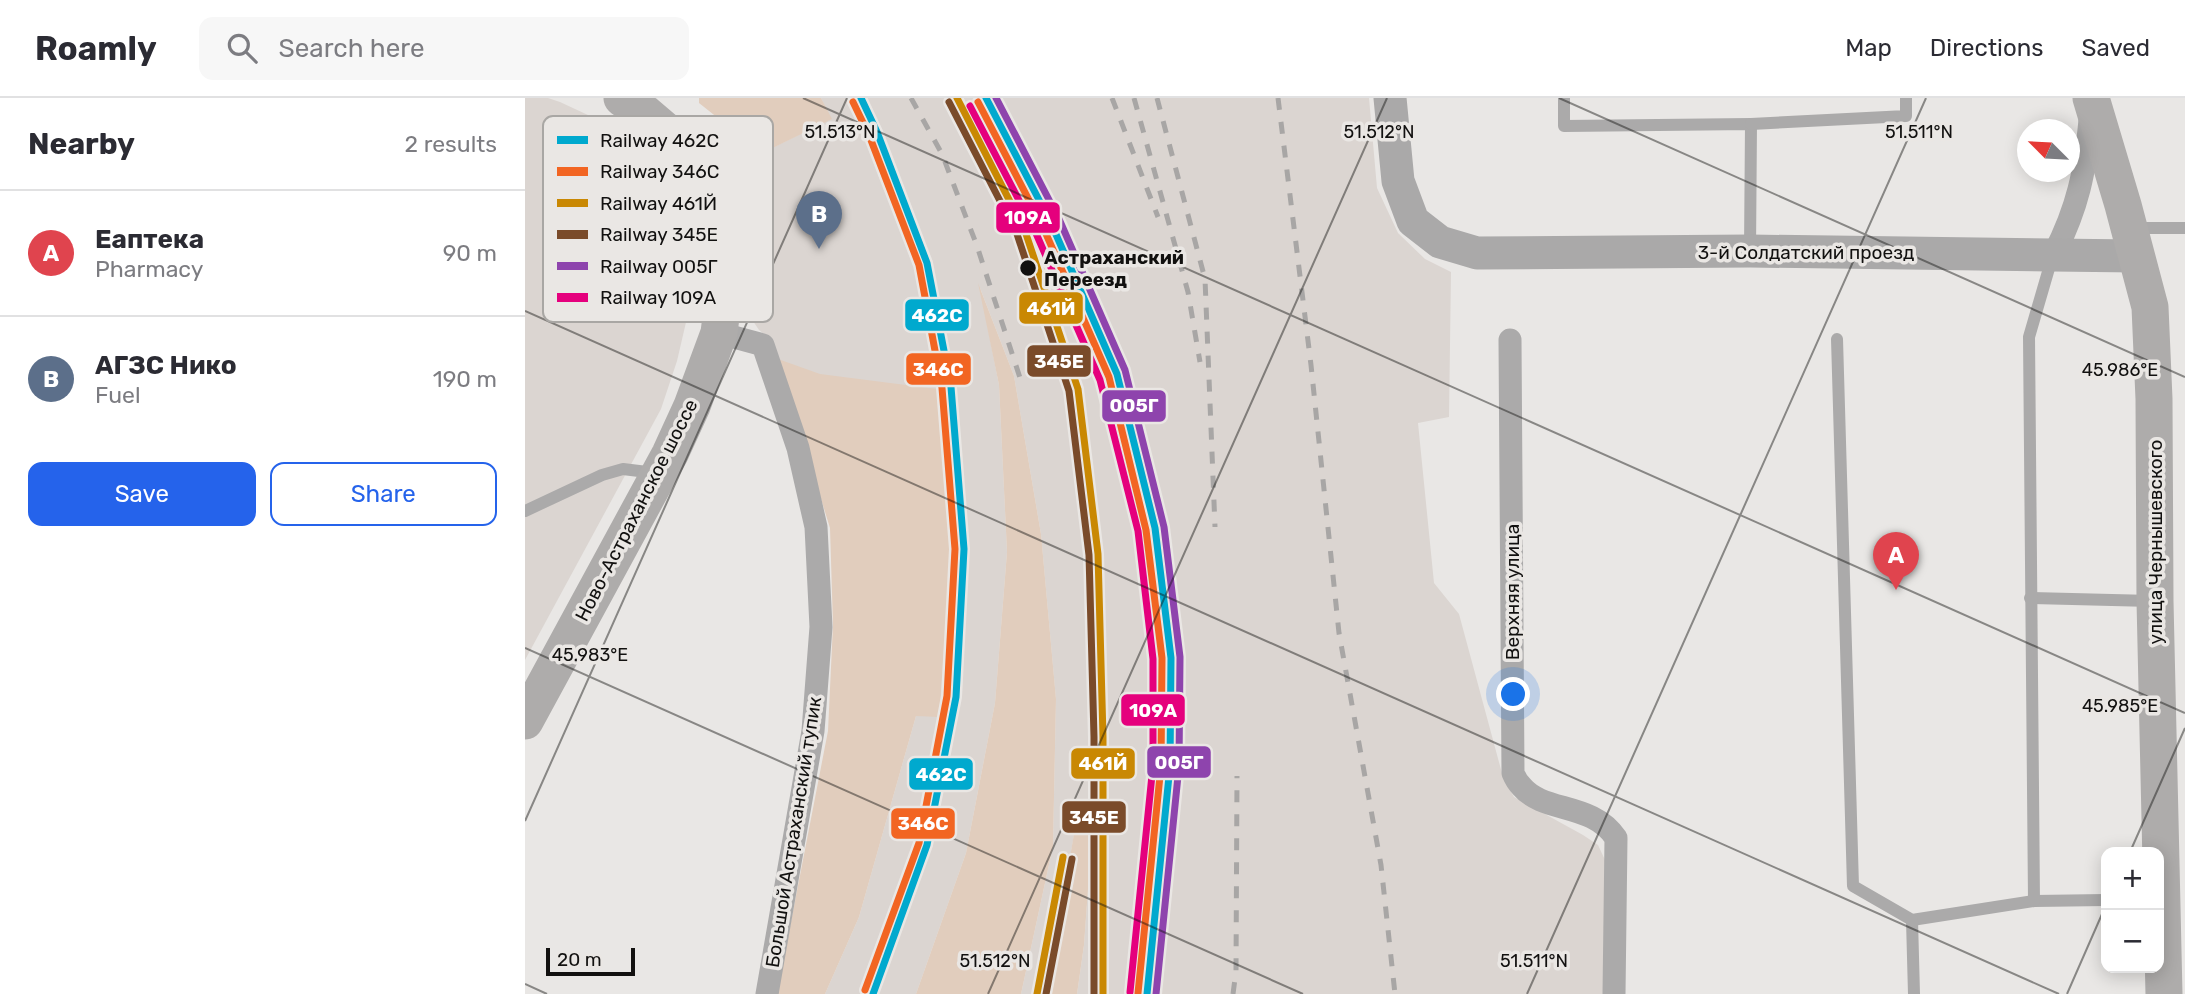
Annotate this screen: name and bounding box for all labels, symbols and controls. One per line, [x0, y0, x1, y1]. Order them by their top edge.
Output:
search box [199, 17, 689, 80]
text: Roamly [35, 29, 157, 68]
icon: search [223, 29, 261, 67]
text: Search here [279, 33, 424, 64]
text: Map [1845, 34, 1892, 62]
text: Directions [1930, 34, 2043, 62]
text: Saved [2081, 34, 2150, 62]
legend [543, 116, 773, 322]
north arrow [2017, 119, 2080, 182]
text: 51.513°N [804, 121, 876, 143]
text: 51.512°N [1344, 121, 1414, 143]
text: 51.511°N [1885, 121, 1953, 143]
text: Nearby [28, 126, 135, 162]
text: Railway 462С [600, 129, 719, 152]
text: 2 results [405, 130, 497, 158]
text: Railway 346С [600, 160, 719, 183]
pin: B [796, 191, 842, 249]
text: Railway 461Й [600, 192, 717, 215]
line badge: 109А [995, 201, 1061, 234]
text: 109А [1004, 206, 1052, 229]
text: Railway 345Е [600, 223, 718, 246]
text: Еаптека [95, 224, 204, 255]
text: A [43, 239, 59, 267]
text: 90 m [443, 239, 497, 267]
street label: 3-й Солдатский проезд [1698, 241, 1914, 264]
place label: Астраханский Переезд [1044, 246, 1184, 291]
text: Pharmacy [95, 255, 203, 283]
text: Railway 005Г [600, 255, 717, 278]
marker: Астраханский Переезд [1018, 258, 1038, 278]
text: Railway 109А [600, 286, 716, 309]
line badge: 461Й [1018, 291, 1084, 325]
text: 461Й [1026, 297, 1076, 320]
line badge: 462С [904, 298, 970, 332]
text: 462С [911, 304, 963, 327]
line badge: 345Е [1026, 344, 1092, 378]
text: АГЗС Нико [95, 350, 237, 381]
text: 345Е [1034, 350, 1084, 373]
line badge: 346С [905, 352, 972, 386]
text: 346С [912, 358, 964, 381]
text: 45.986°E [2082, 359, 2158, 381]
text: B [43, 365, 59, 393]
text: 190 m [433, 365, 497, 393]
text: Fuel [95, 381, 141, 409]
line badge: 005Г [1101, 389, 1167, 423]
text: 005Г [1110, 394, 1159, 417]
street label: Ново-Астраханское шоссе [570, 395, 703, 625]
street label: улица Чернышевского [2144, 440, 2167, 644]
button: Save [28, 462, 256, 526]
button: Share [270, 462, 497, 526]
street label: Верхняя улица [1501, 524, 1524, 660]
pin: A [1873, 532, 1919, 590]
text: 45.983°E [552, 644, 628, 666]
your location [1496, 677, 1530, 711]
line badge: 109А [1120, 693, 1186, 727]
street label: Большой Астраханский тупик [761, 695, 826, 969]
text: 45.985°E [2082, 695, 2158, 717]
text: 109А [1129, 699, 1177, 722]
line badge: 005Г [1146, 745, 1212, 779]
line badge: 461Й [1070, 747, 1136, 780]
text: 005Г [1155, 751, 1204, 774]
text: 461Й [1078, 752, 1128, 775]
line badge: 462С [908, 757, 974, 791]
text: 462С [915, 763, 967, 786]
line badge: 345Е [1061, 800, 1127, 834]
text: 345Е [1069, 806, 1119, 829]
line badge: 346С [890, 807, 956, 840]
text: 346С [897, 812, 949, 835]
map controls [2101, 847, 2164, 973]
button: + [2101, 847, 2164, 910]
button: − [2101, 910, 2164, 973]
scale bar [546, 945, 635, 977]
text: 20 m [557, 948, 602, 971]
text: 51.512°N [960, 950, 1030, 972]
text: 51.511°N [1500, 950, 1568, 972]

